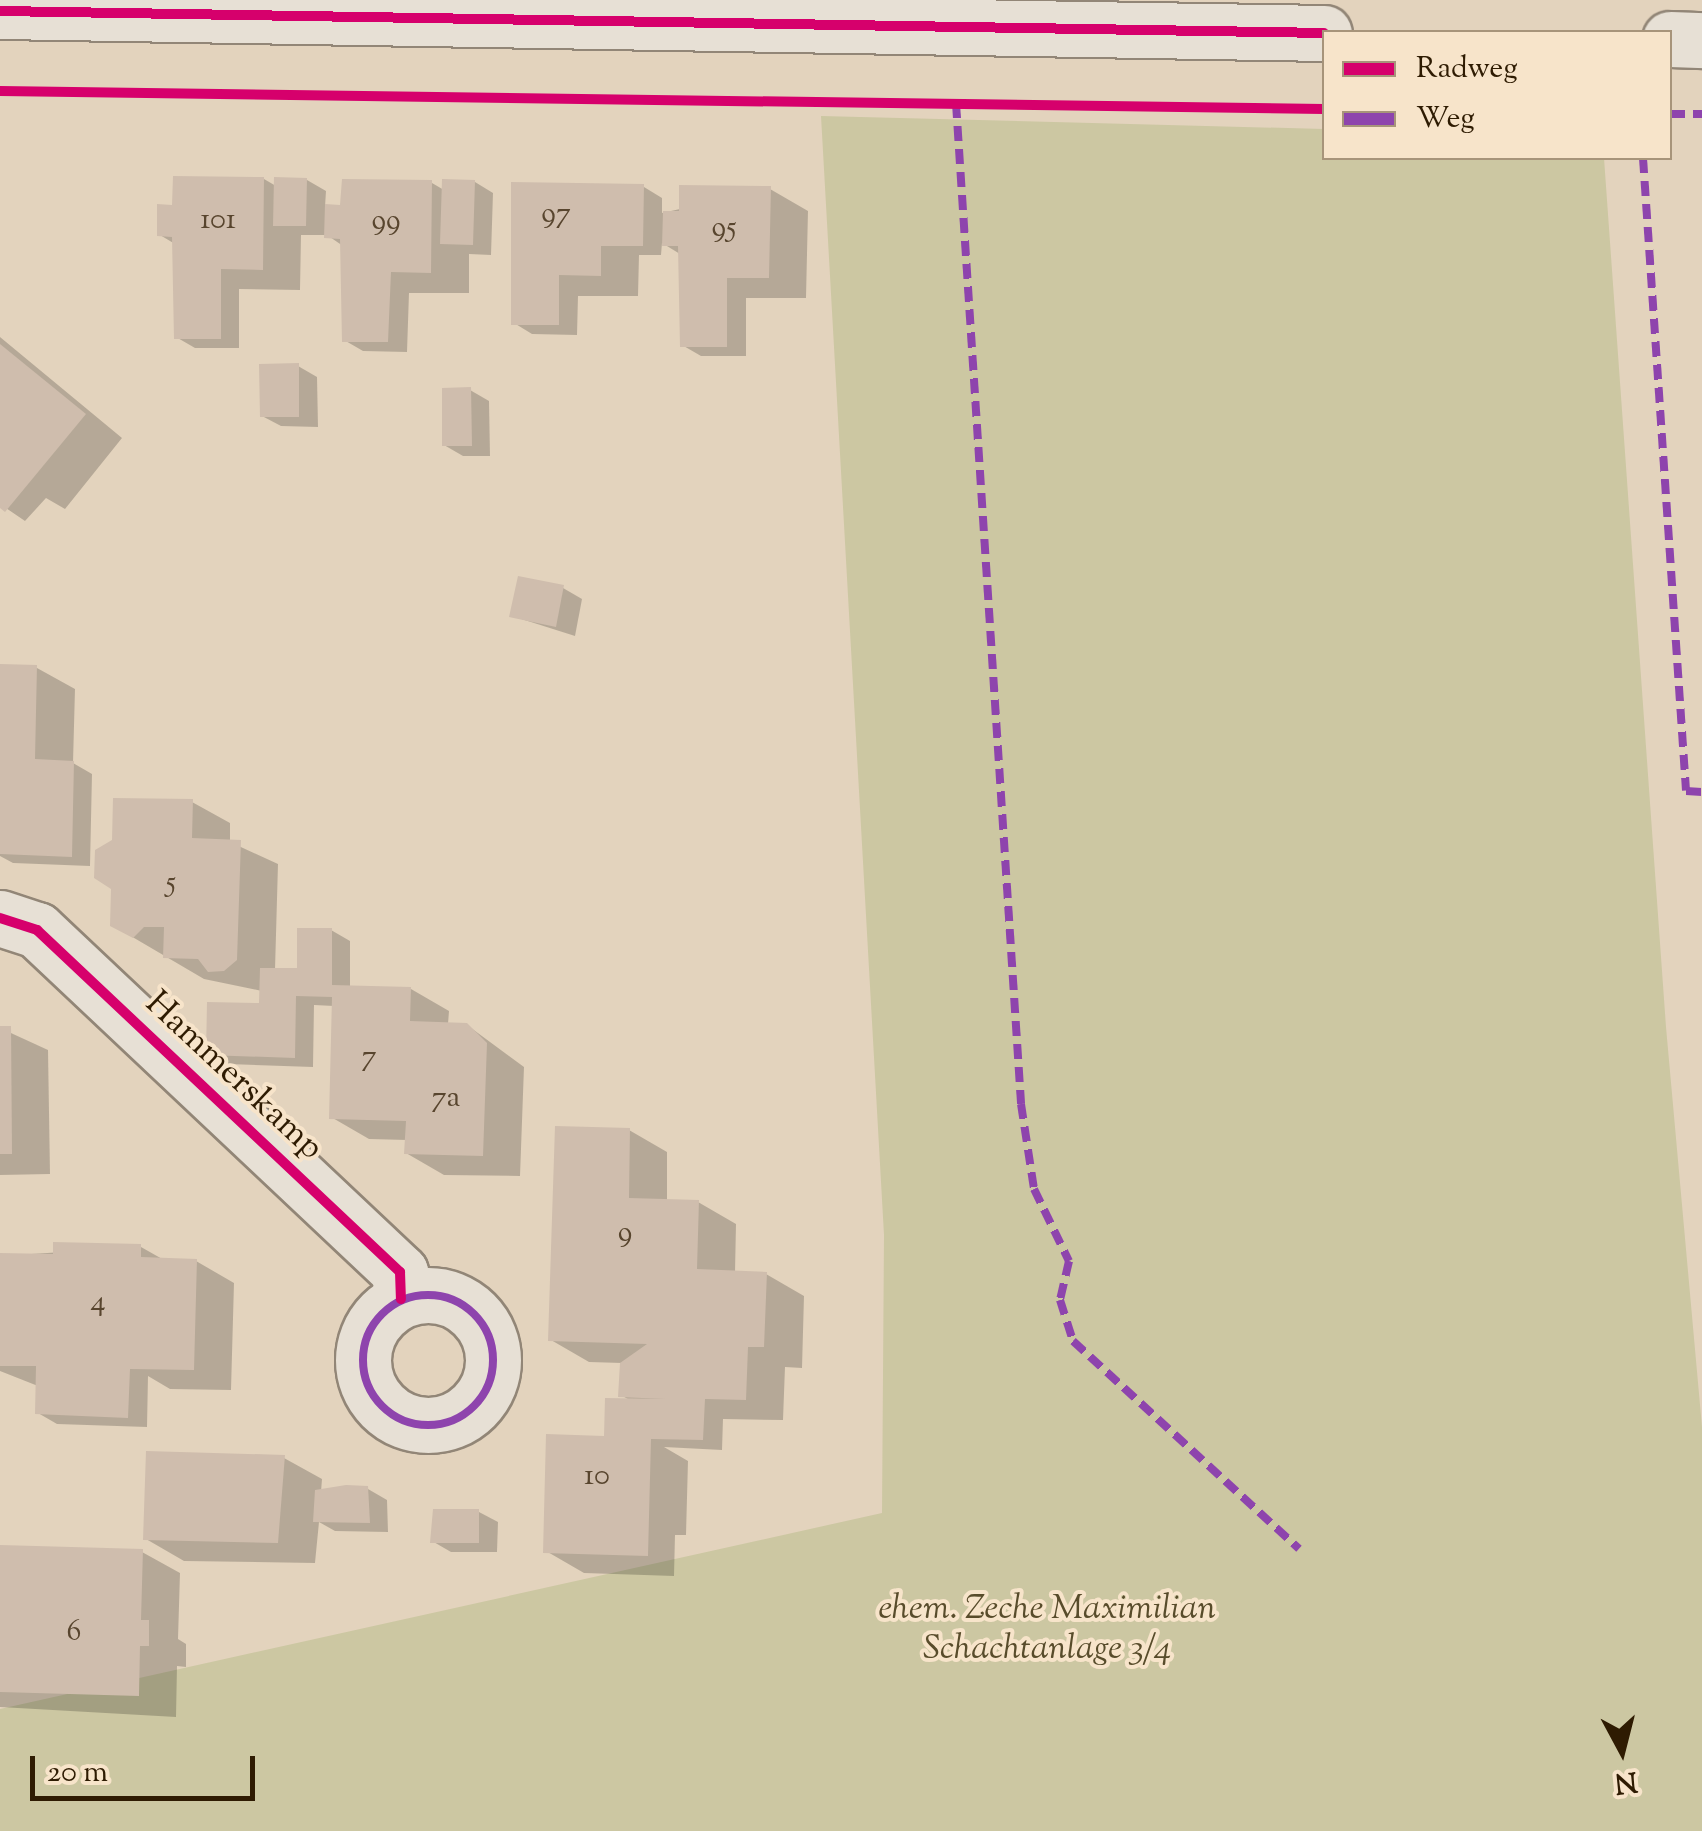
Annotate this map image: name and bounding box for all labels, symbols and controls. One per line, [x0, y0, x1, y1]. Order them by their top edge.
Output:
legend [1322, 30, 1672, 160]
text: Radweg [1416, 48, 1518, 91]
text: Weg [1416, 98, 1475, 141]
house number: 97 [541, 197, 571, 233]
house number: 101 [200, 203, 236, 239]
house number: 99 [371, 204, 401, 240]
house number: 95 [711, 211, 737, 247]
house number: 5 [166, 866, 176, 902]
street label: Hammerskamp [135, 984, 331, 1170]
house number: 7 [361, 1040, 377, 1076]
house number: 7a [432, 1081, 460, 1117]
house number: 9 [618, 1216, 632, 1252]
house number: 4 [90, 1285, 106, 1321]
house number: 10 [584, 1459, 610, 1495]
park label: ehem. Zeche Maximilian Schachtanlage 3/4 [878, 1589, 1216, 1671]
house number: 6 [67, 1615, 81, 1651]
north arrow [1572, 1701, 1672, 1801]
scale bar [35, 1736, 260, 1798]
text: 20 m [47, 1752, 108, 1795]
text: N [1612, 1760, 1639, 1802]

